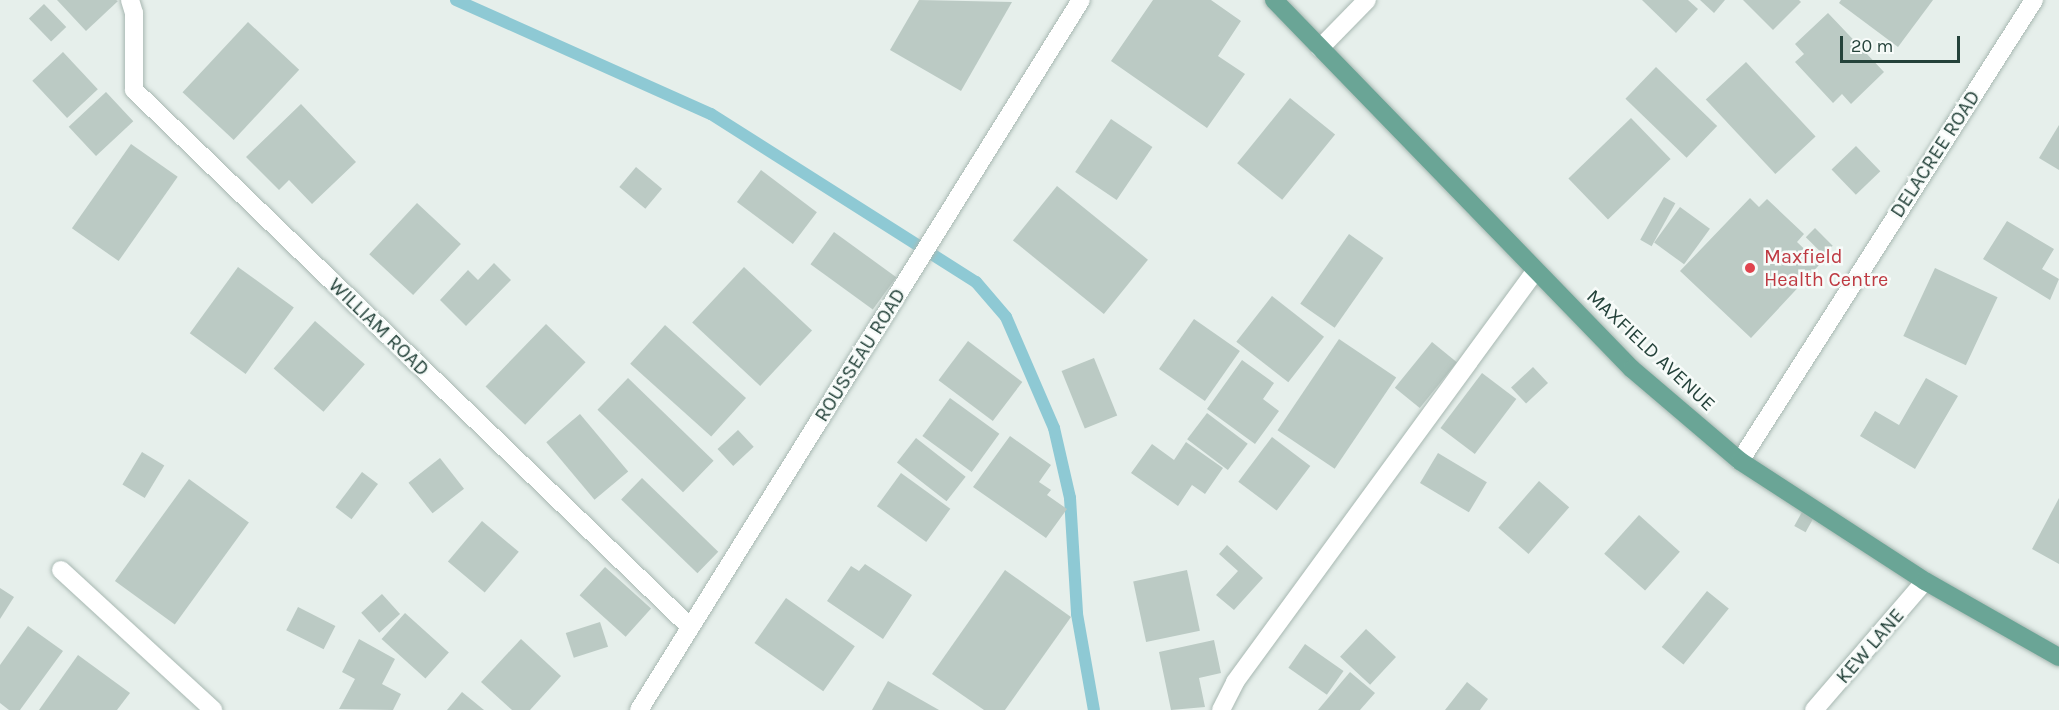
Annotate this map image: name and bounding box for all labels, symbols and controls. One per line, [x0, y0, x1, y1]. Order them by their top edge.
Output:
scale bar [1843, 24, 1963, 62]
text: 20 m [1851, 35, 1893, 57]
street label: DELACREE ROAD [1885, 86, 1985, 222]
place label: Maxfield Health Centre [1764, 244, 1888, 291]
marker: Maxfield Health Centre [1741, 259, 1759, 277]
street label: WILLIAM ROAD [324, 273, 434, 381]
street label: ROUSSEAU ROAD [809, 284, 911, 426]
street label: MAXFIELD AVENUE [1582, 284, 1720, 416]
street label: KEW LANE [1831, 603, 1909, 689]

